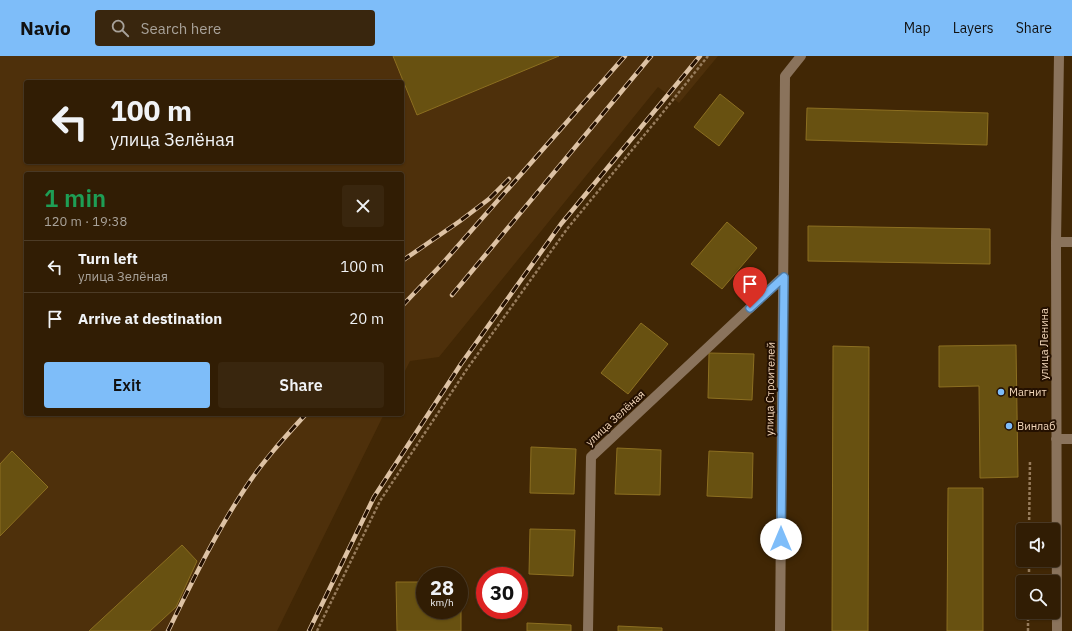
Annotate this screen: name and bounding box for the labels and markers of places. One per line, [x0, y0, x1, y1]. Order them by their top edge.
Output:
pin [733, 267, 767, 308]
place label: Магнит [1009, 385, 1047, 399]
marker: Магнит [996, 387, 1006, 397]
place label: Винлаб [1017, 419, 1055, 433]
marker: Винлаб [1004, 421, 1014, 431]

